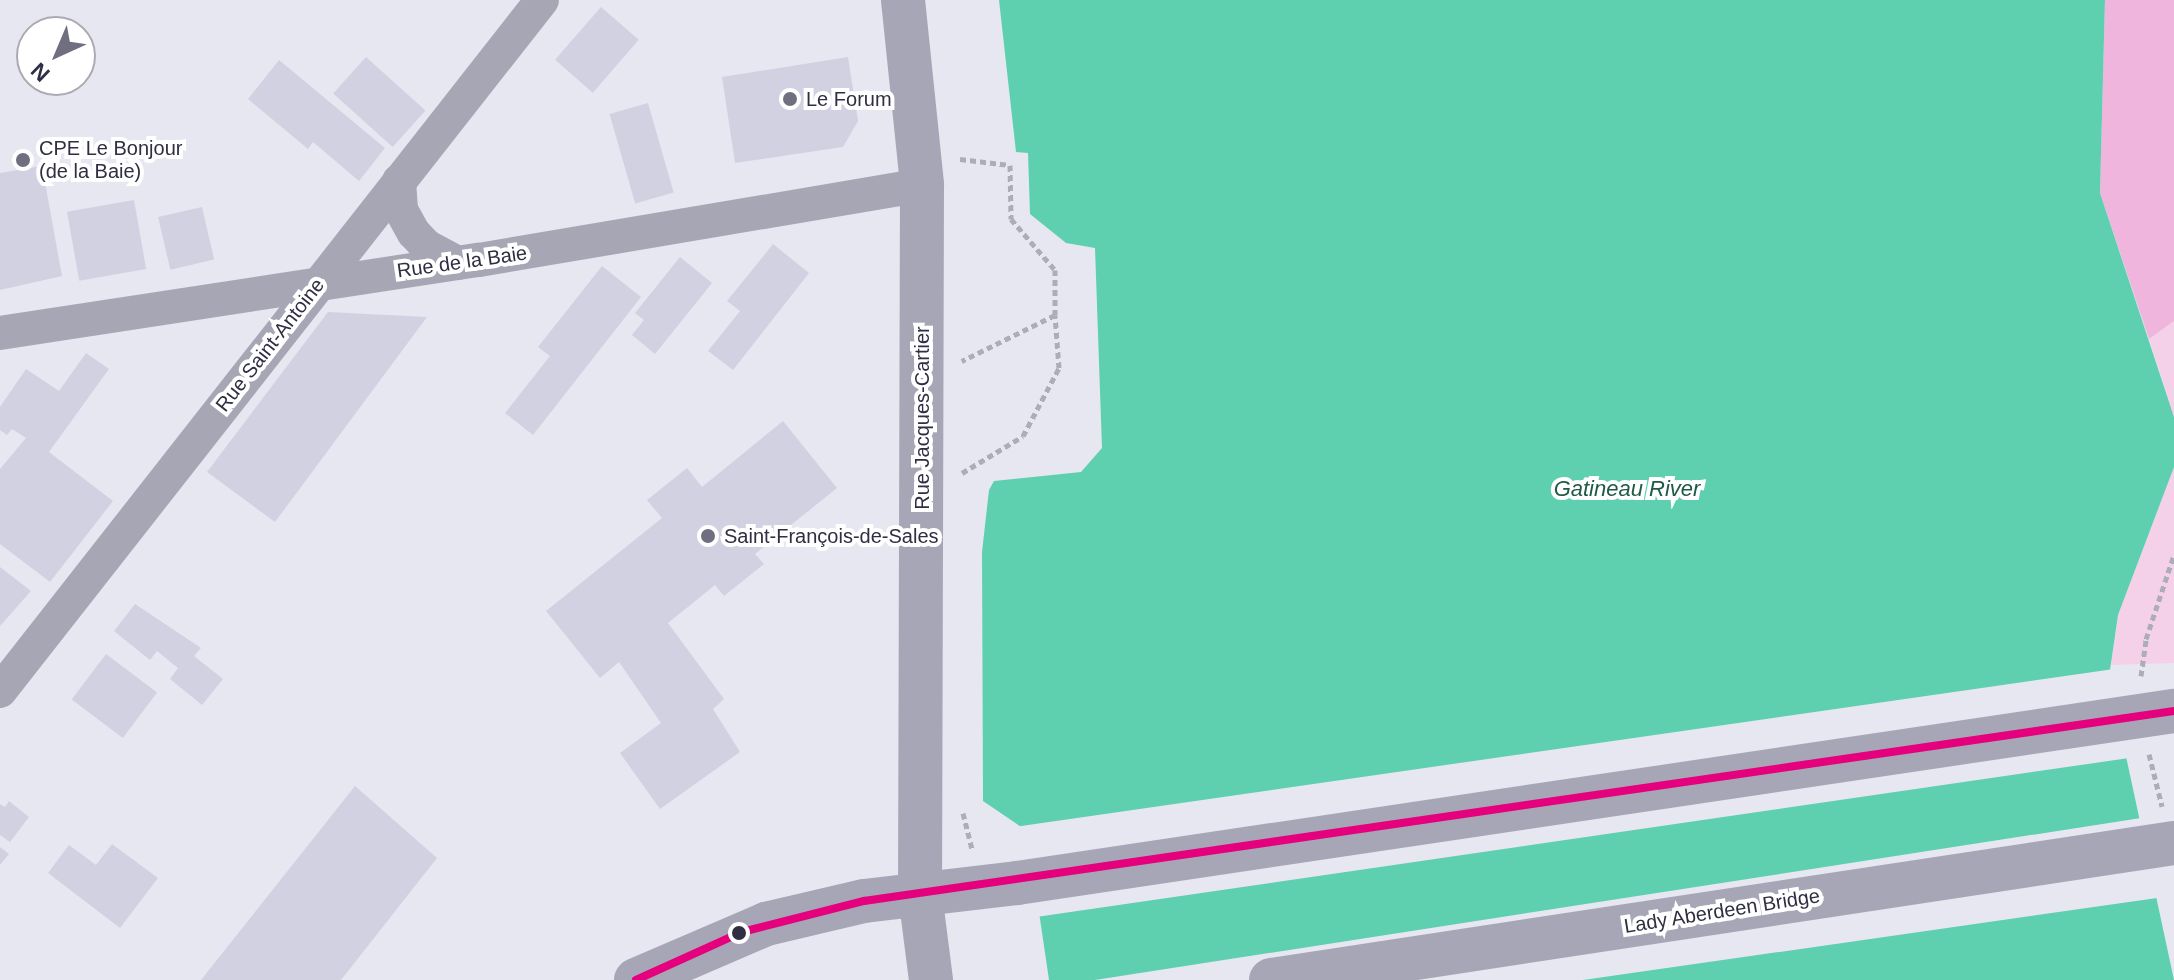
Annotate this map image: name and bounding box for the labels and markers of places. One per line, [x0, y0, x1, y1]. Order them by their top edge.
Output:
place label: Le Forum [806, 87, 892, 111]
marker: Le Forum [781, 90, 799, 108]
place label: CPE Le Bonjour (de la Baie) [39, 136, 182, 183]
marker: CPE Le Bonjour (de la Baie) [14, 151, 32, 169]
place label: Saint-François-de-Sales [724, 524, 939, 548]
marker: Saint-François-de-Sales [699, 527, 717, 545]
unlabelled marker [731, 925, 747, 941]

